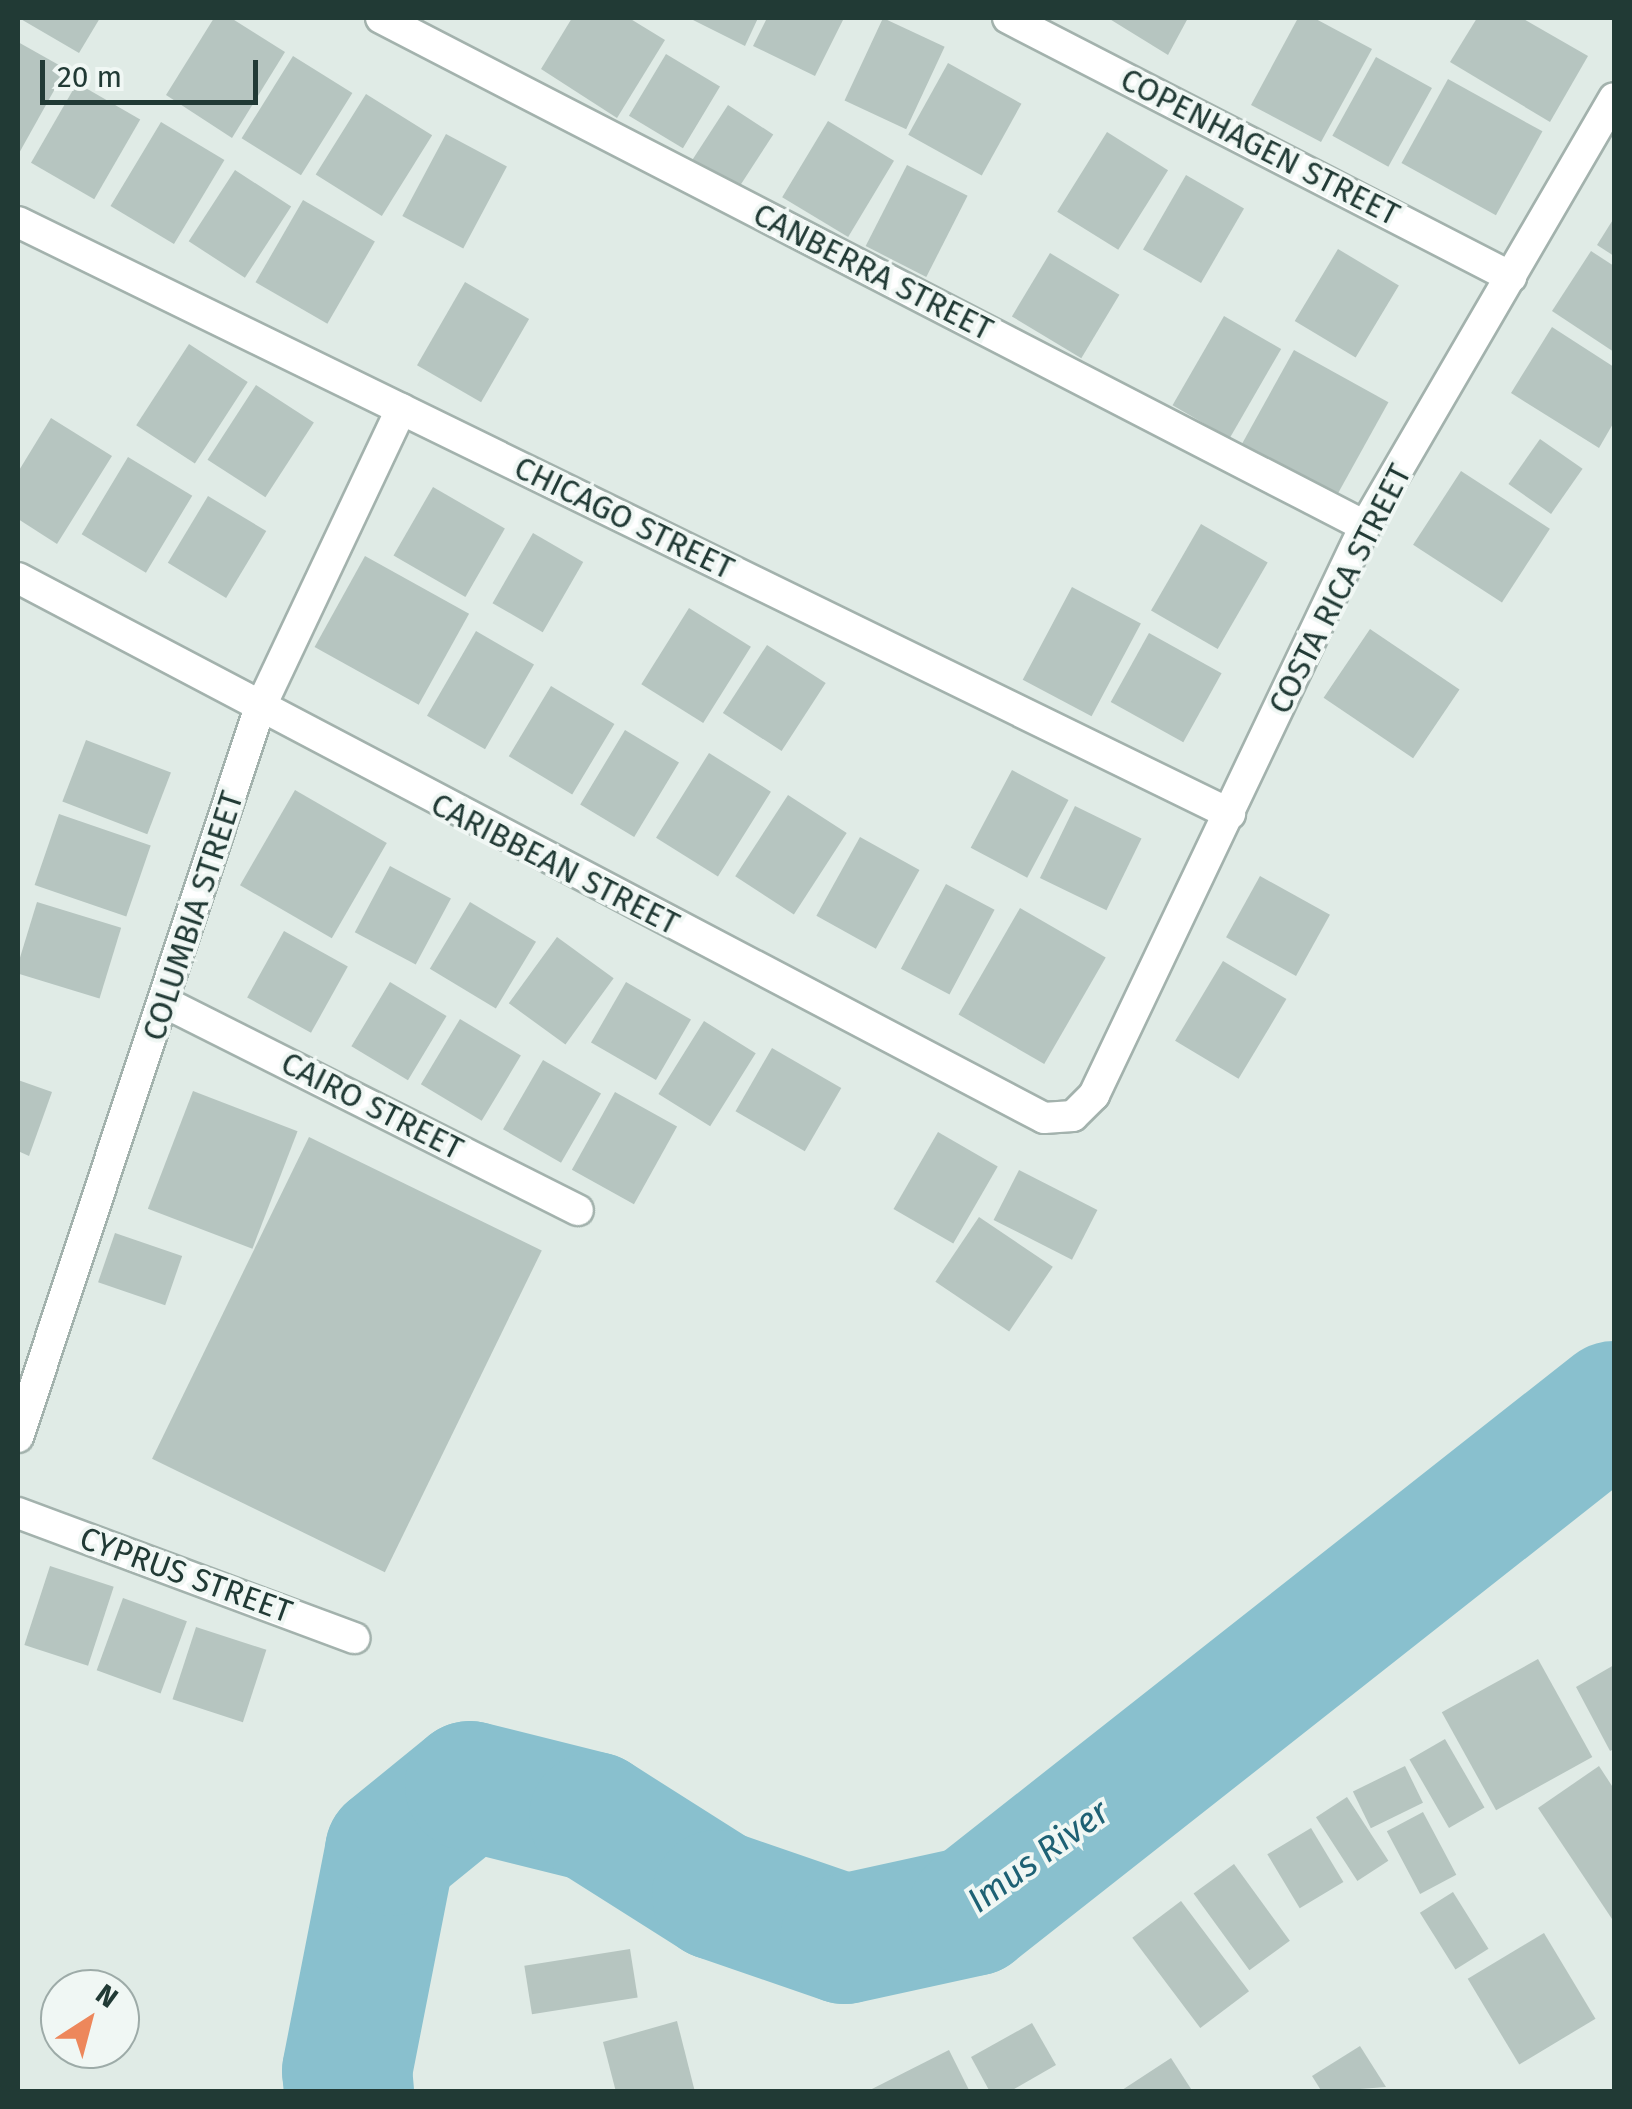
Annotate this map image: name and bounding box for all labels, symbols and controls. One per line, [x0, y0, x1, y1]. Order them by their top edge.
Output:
scale bar [45, 40, 262, 102]
text: 20 m [57, 59, 122, 95]
street label: COPENHAGEN STREET [1114, 60, 1406, 234]
street label: CANBERRA STREET [747, 195, 999, 349]
street label: CHICAGO STREET [508, 448, 740, 588]
street label: COSTA RICA STREET [1260, 458, 1420, 720]
street label: CARIBBEAN STREET [425, 785, 685, 943]
street label: COLUMBIA STREET [135, 787, 251, 1045]
street label: CAIRO STREET [275, 1044, 469, 1168]
street label: CYPRUS STREET [75, 1519, 297, 1631]
water label: Imus River [959, 1791, 1117, 1921]
north arrow [40, 1969, 140, 2069]
text: N [90, 1977, 124, 2015]

